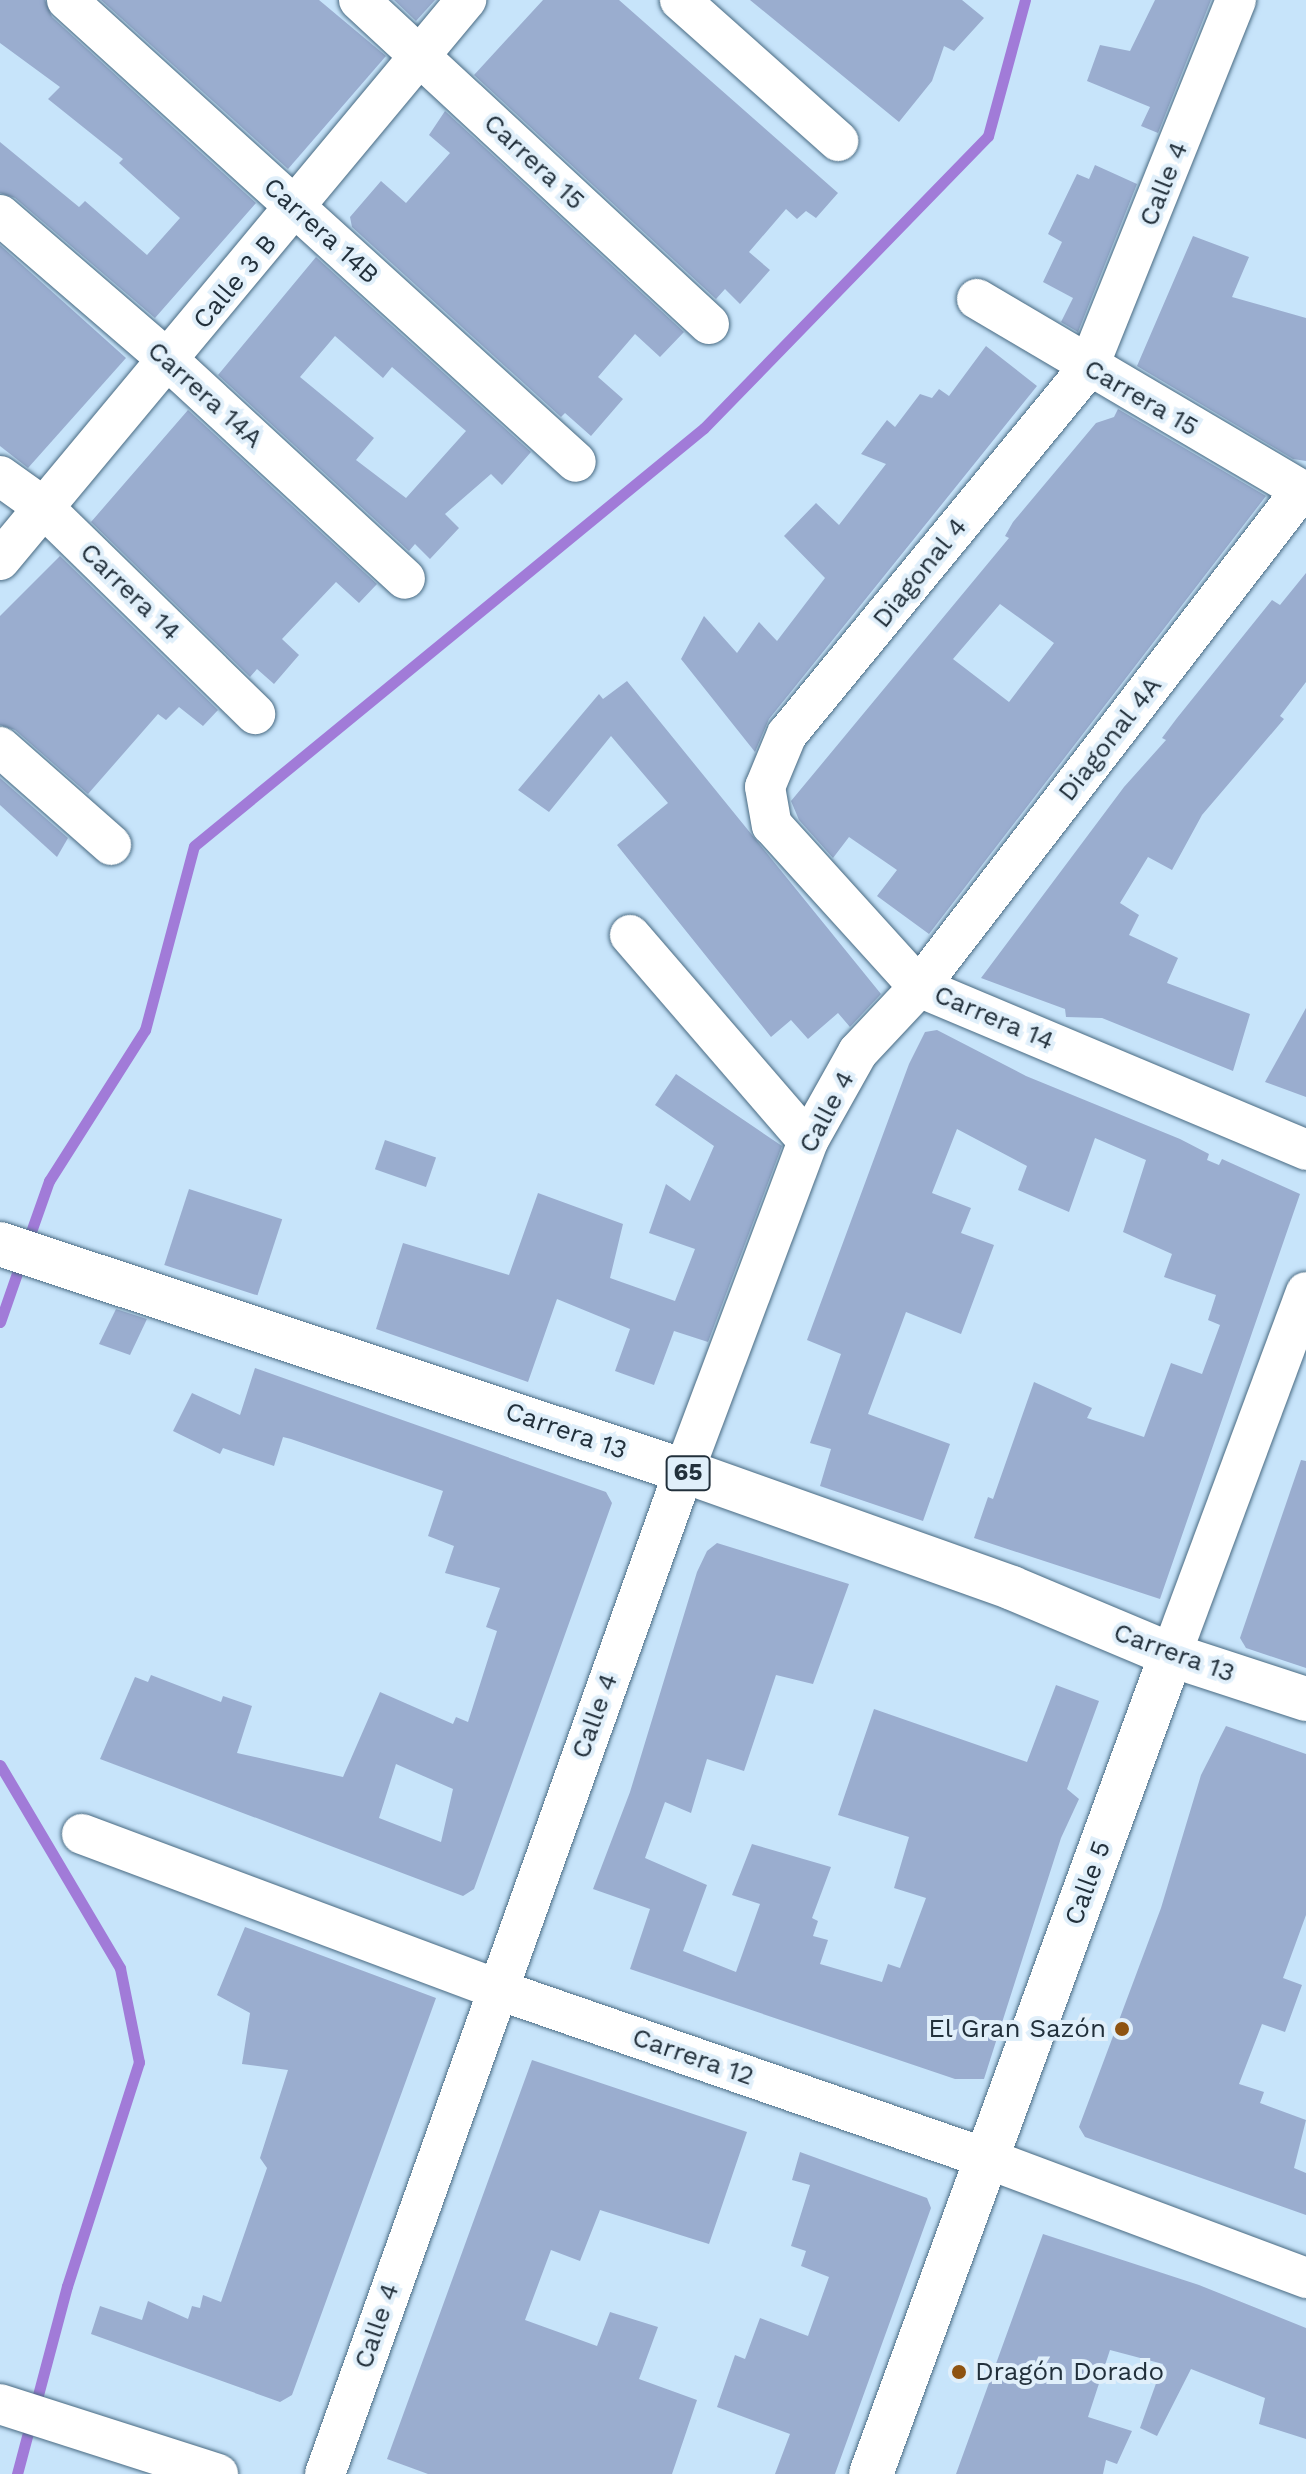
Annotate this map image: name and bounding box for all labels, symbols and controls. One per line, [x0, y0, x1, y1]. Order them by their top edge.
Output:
street label: Carrera 15 [477, 107, 591, 217]
street label: Calle 4 [1133, 137, 1195, 231]
street label: Carrera 14B [257, 171, 385, 291]
street label: Calle 3 B [187, 229, 283, 335]
street label: Carrera 14A [141, 335, 269, 455]
street label: Carrera 15 [1078, 353, 1204, 443]
street label: Diagonal 4 [866, 511, 974, 635]
street label: Carrera 14 [73, 536, 187, 648]
street label: Diagonal 4A [1051, 670, 1169, 808]
street label: Carrera 14 [929, 979, 1059, 1057]
street label: Calle 4 [793, 1066, 861, 1158]
street label: Carrera 13 [501, 1395, 631, 1467]
road number: 65 [664, 1453, 712, 1493]
street label: Carrera 13 [1109, 1617, 1239, 1689]
street label: Calle 4 [565, 1669, 625, 1763]
street label: Calle 5 [1058, 1837, 1118, 1929]
place label: El Gran Sazón [927, 2013, 1106, 2045]
marker: El Gran Sazón [1113, 2020, 1131, 2038]
street label: Carrera 12 [628, 2021, 758, 2093]
street label: Calle 4 [348, 2279, 406, 2373]
place label: Dragón Dorado [975, 2356, 1164, 2388]
marker: Dragón Dorado [950, 2363, 968, 2381]

